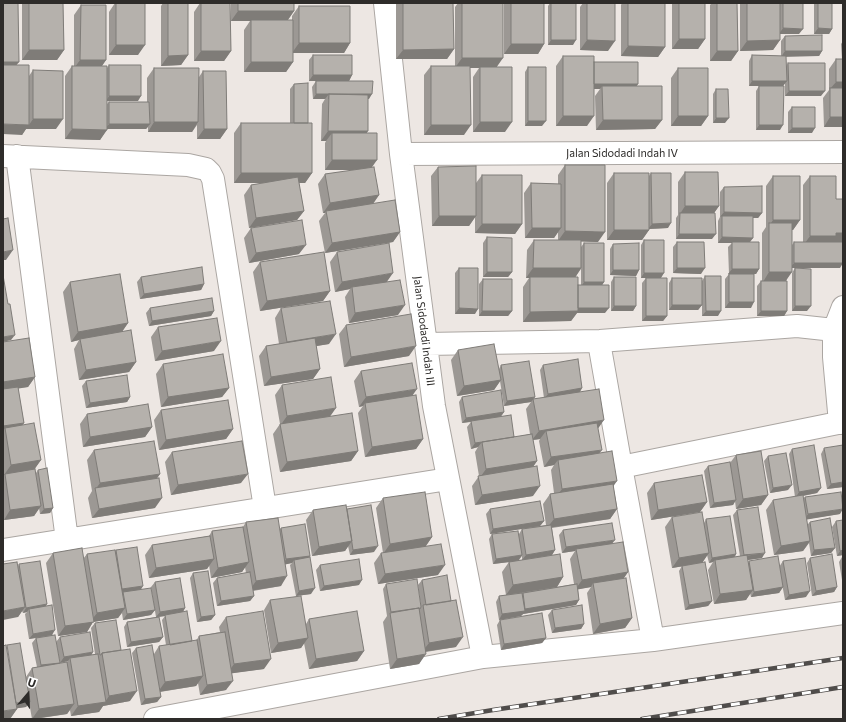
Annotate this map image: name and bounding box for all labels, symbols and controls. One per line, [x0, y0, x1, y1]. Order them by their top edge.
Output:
street label: Jalan Sidodadi Indah IV [566, 146, 678, 160]
street label: Jalan Sidodadi Indah III [411, 275, 437, 387]
north arrow [8, 674, 48, 714]
text: U [26, 675, 38, 690]

